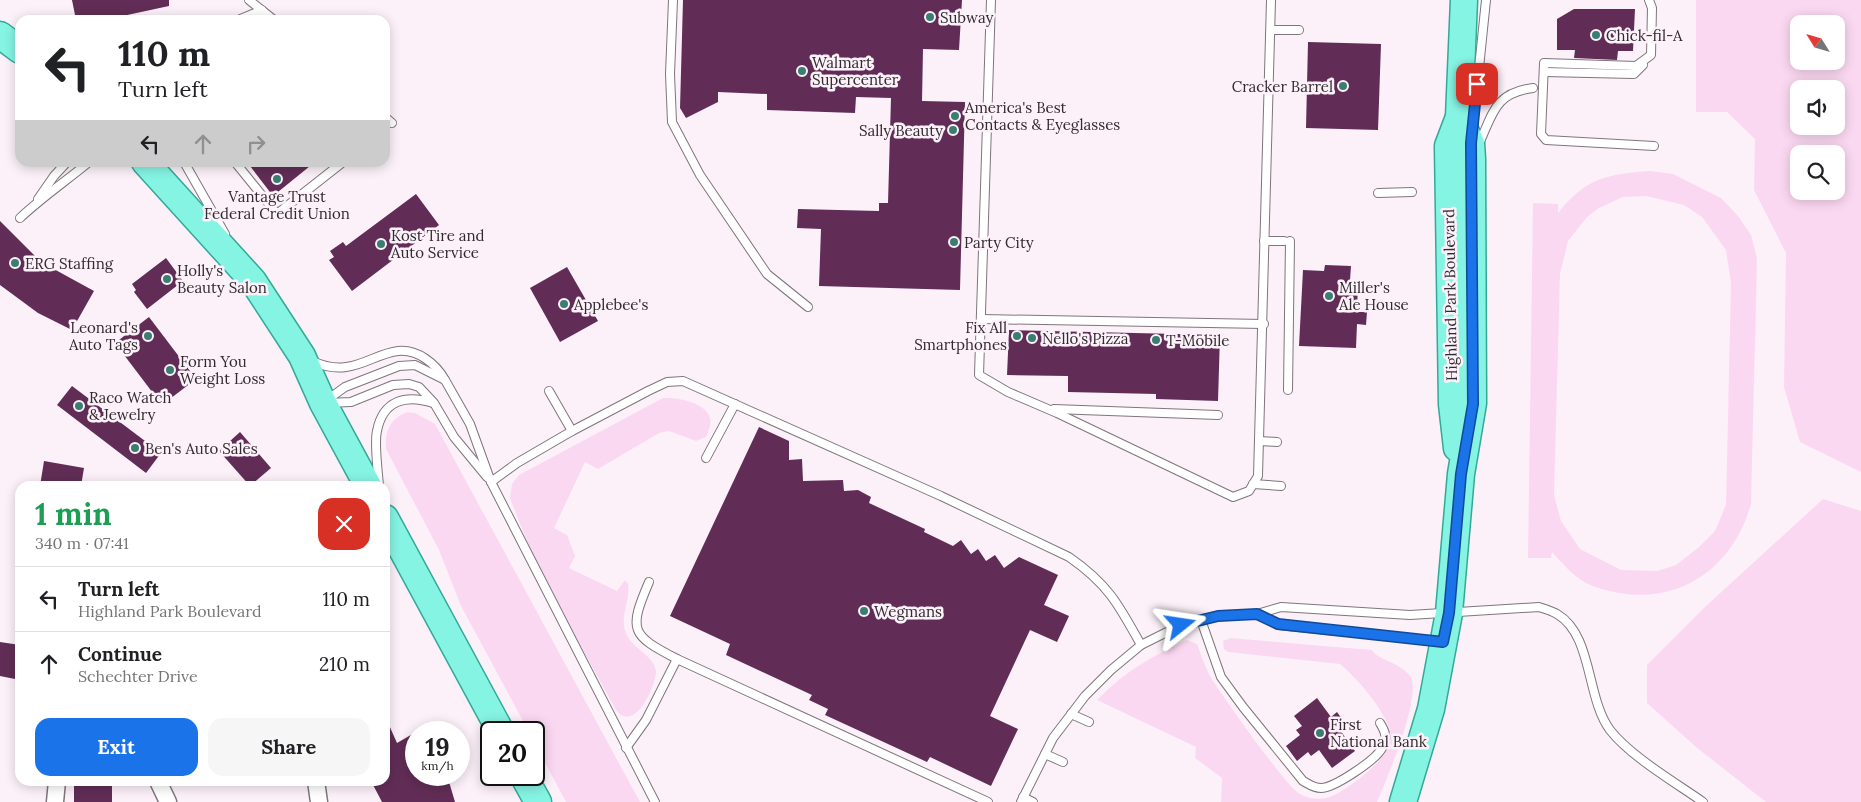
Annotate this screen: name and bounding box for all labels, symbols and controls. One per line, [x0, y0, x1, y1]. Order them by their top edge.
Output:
place label: Subway [940, 8, 993, 27]
marker: Subway [924, 11, 936, 23]
north arrow [1790, 15, 1845, 70]
map controls [1790, 15, 1845, 200]
place label: Chick-fil-A [1606, 26, 1683, 45]
marker: Chick-fil-A [1590, 29, 1602, 41]
text: 110 m [118, 31, 210, 76]
icon: left [35, 35, 100, 100]
place label: Walmart Supercenter [812, 53, 899, 89]
pin [1456, 63, 1498, 105]
marker: Walmart Supercenter [796, 65, 808, 77]
icon: arrive [1463, 70, 1491, 98]
text: Turn left [118, 75, 208, 103]
place label: Cracker Barrel [1232, 77, 1333, 96]
marker: Cracker Barrel [1337, 80, 1349, 92]
button: sound [1790, 80, 1845, 135]
place label: America's Best Contacts & Eyeglasses [964, 98, 1120, 134]
marker: America's Best Contacts & Eyeglasses [949, 110, 961, 122]
place label: Sally Beauty [859, 121, 943, 140]
marker: Sally Beauty [947, 124, 959, 136]
icon: left [136, 130, 164, 158]
icon: ahead [189, 130, 217, 158]
icon: right [242, 130, 270, 158]
button: search [1790, 145, 1845, 200]
marker: Vantage Trust Federal Credit Union [271, 173, 283, 185]
place label: Vantage Trust Federal Credit Union [204, 187, 350, 223]
street label: Highland Park Boulevard [1439, 209, 1461, 381]
place label: Kost Tire and Auto Service [390, 226, 485, 262]
place label: Party City [964, 233, 1034, 252]
marker: Party City [948, 236, 960, 248]
marker: Kost Tire and Auto Service [375, 238, 387, 250]
place label: ERG Staffing [25, 254, 114, 273]
marker: ERG Staffing [9, 257, 21, 269]
place label: Holly's Beauty Salon [177, 261, 267, 297]
marker: Holly's Beauty Salon [161, 273, 173, 285]
place label: Miller's Ale House [1338, 278, 1409, 314]
marker: Miller's Ale House [1323, 290, 1335, 302]
place label: Applebee's [573, 295, 648, 314]
marker: Applebee's [558, 298, 570, 310]
place label: Leonard's Auto Tags [68, 318, 138, 354]
place label: Fix All Smartphones [914, 318, 1007, 354]
place label: Nello's Pizza [1042, 329, 1129, 348]
marker: Leonard's Auto Tags [142, 330, 154, 342]
marker: Fix All Smartphones [1011, 330, 1023, 342]
place label: T-Mobile [1166, 331, 1229, 350]
marker: Nello's Pizza [1026, 332, 1038, 344]
marker: T-Mobile [1150, 334, 1162, 346]
place label: Form You Weight Loss [180, 352, 265, 388]
marker: Form You Weight Loss [164, 364, 176, 376]
place label: Raco Watch & Jewelry [89, 388, 172, 424]
marker: Raco Watch & Jewelry [73, 400, 85, 412]
place label: Ben's Auto Sales [145, 439, 258, 458]
marker: Ben's Auto Sales [129, 442, 141, 454]
text: 1 min [35, 495, 112, 533]
button: close [318, 498, 370, 550]
text: 340 m · 07:41 [35, 533, 129, 553]
text: Turn left [78, 577, 159, 601]
icon: left [35, 585, 63, 613]
text: 110 m [322, 587, 370, 611]
position arrow [1154, 598, 1206, 650]
text: Highland Park Boulevard [78, 601, 262, 621]
place label: Wegmans [874, 602, 942, 621]
marker: Wegmans [858, 605, 870, 617]
text: Continue [78, 642, 162, 666]
icon: ahead [35, 650, 63, 678]
text: 210 m [319, 652, 370, 676]
text: Schechter Drive [78, 666, 198, 686]
place label: First National Bank [1330, 715, 1427, 751]
button: Exit [35, 718, 198, 776]
button: Share [208, 718, 370, 776]
speed limit sign: 20 [480, 721, 545, 786]
marker: First National Bank [1314, 727, 1326, 739]
text: 19 [425, 731, 450, 763]
text: km/h [421, 758, 454, 773]

